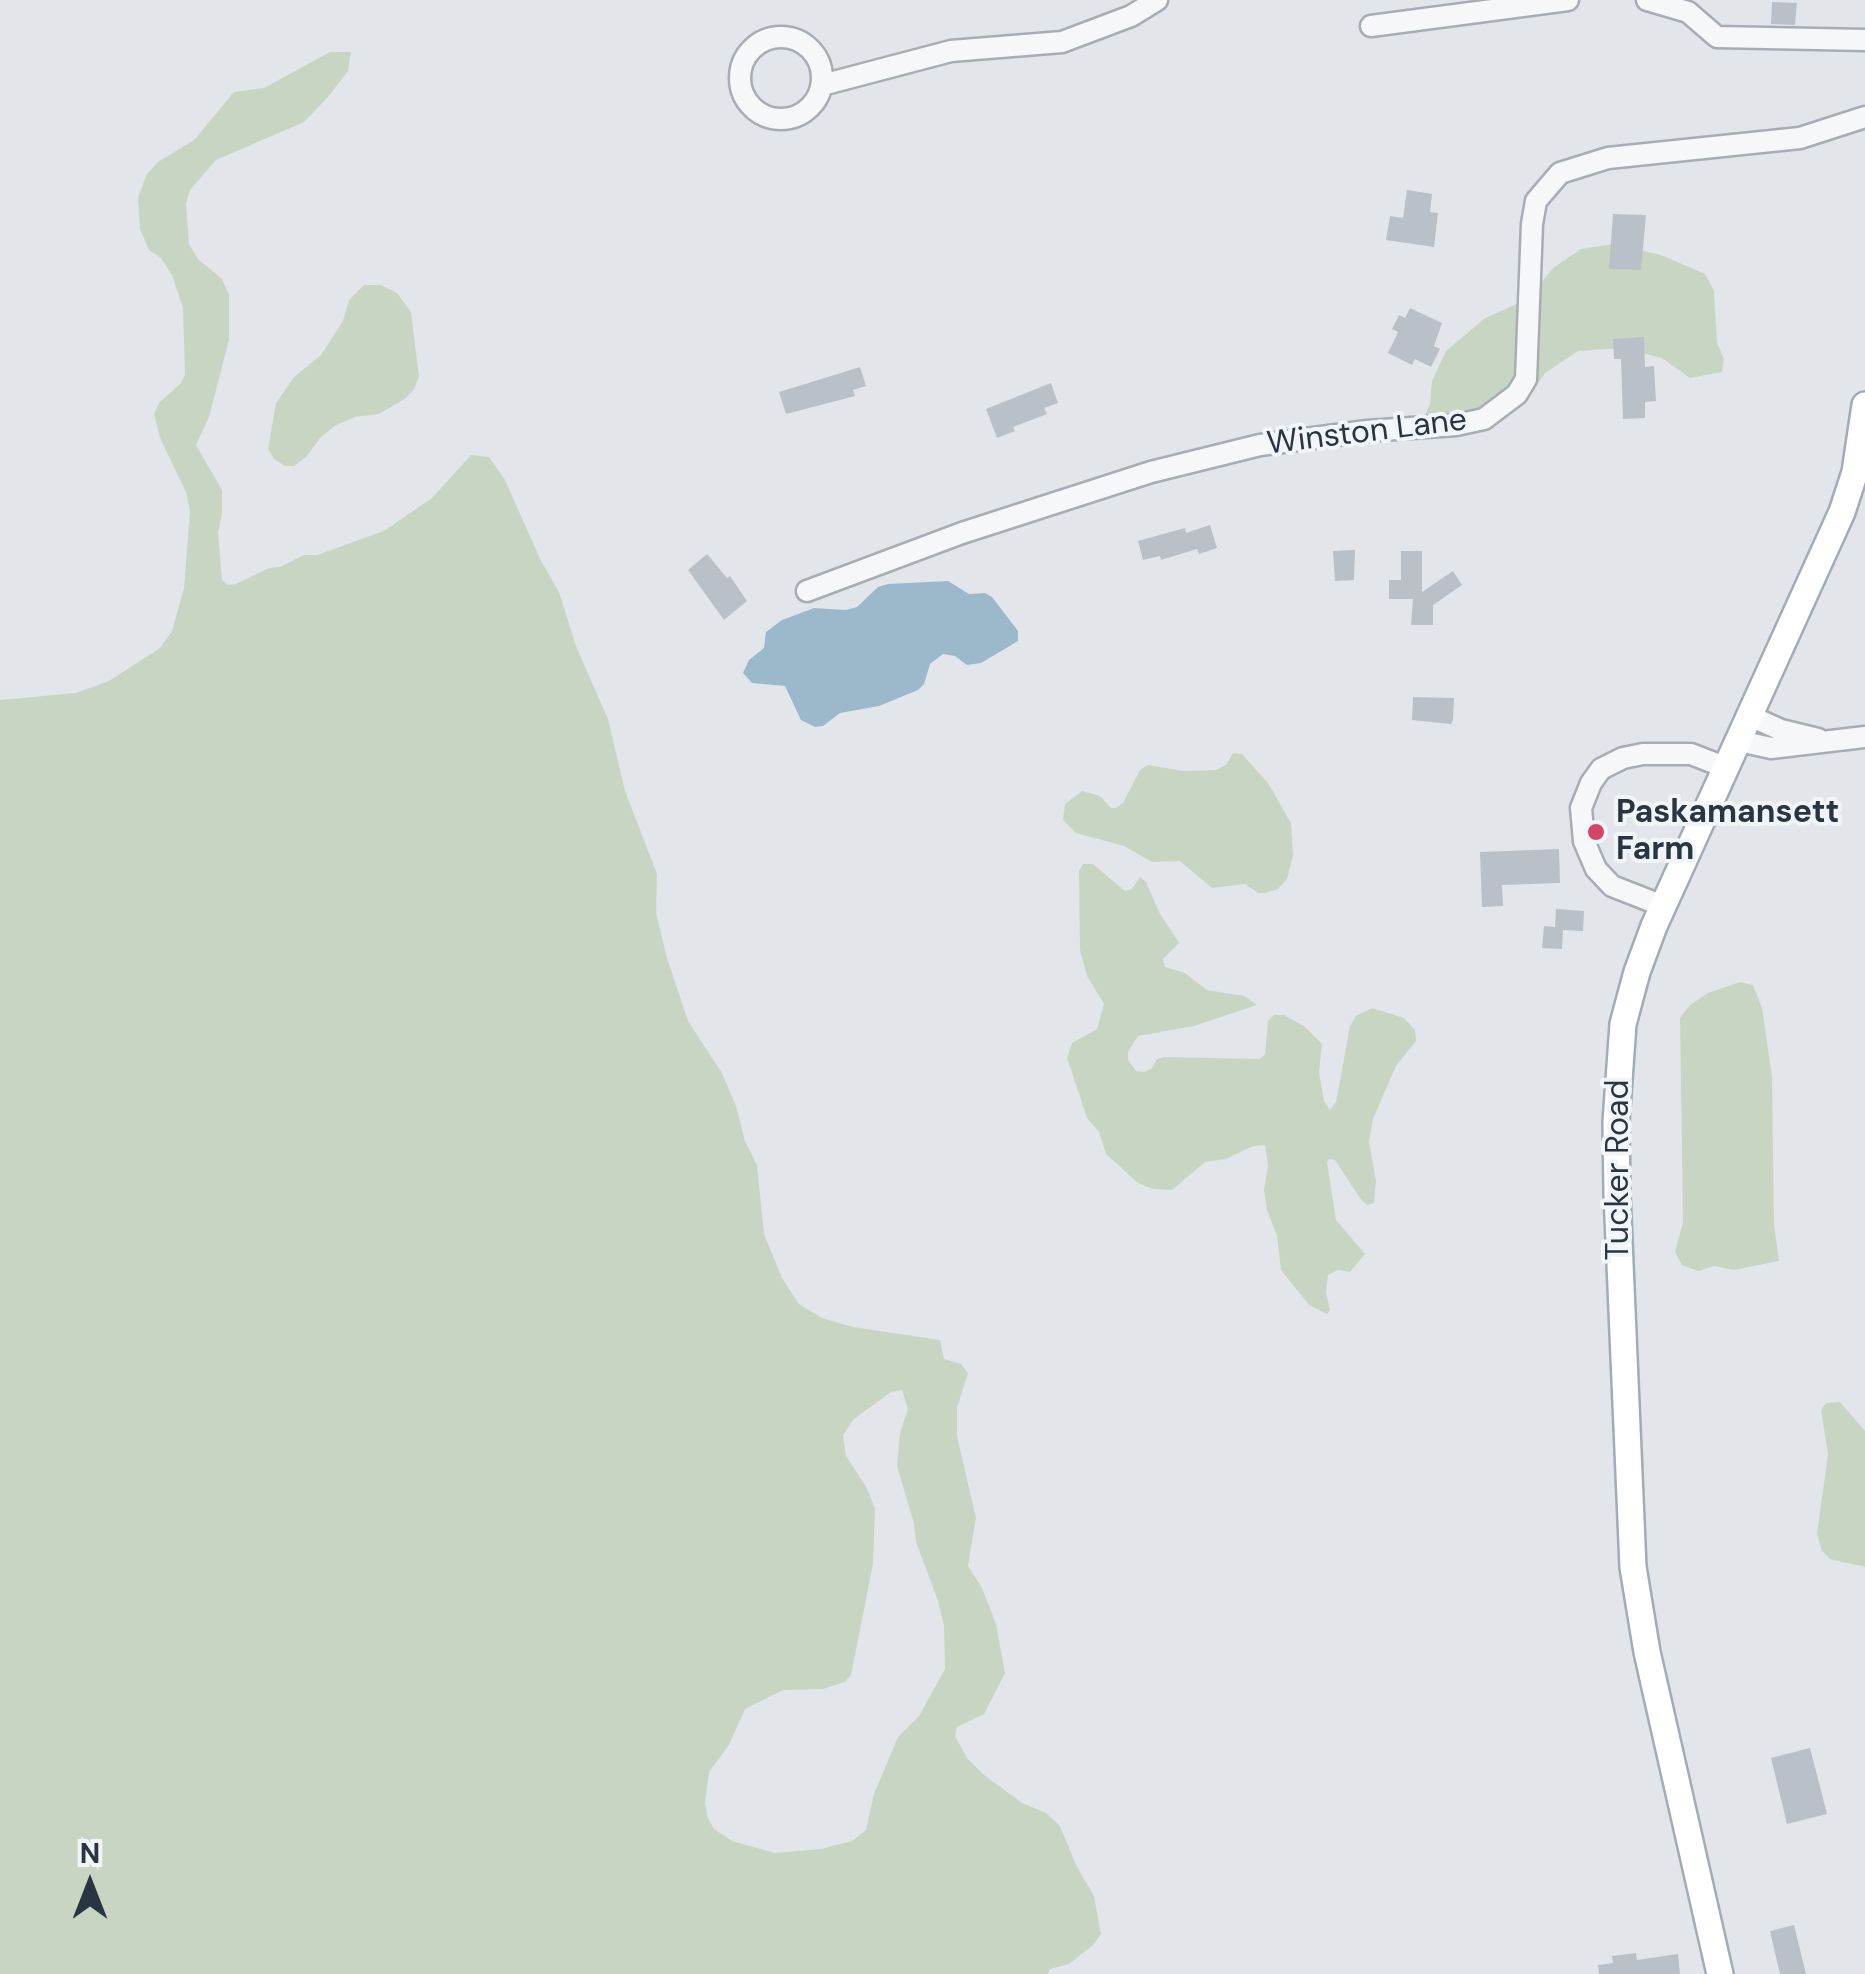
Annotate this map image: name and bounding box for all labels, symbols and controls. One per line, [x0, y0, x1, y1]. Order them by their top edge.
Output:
street label: Winston Lane [1265, 402, 1469, 464]
place label: Paskamansett Farm [1616, 795, 1839, 870]
marker: Paskamansett Farm [1585, 821, 1607, 843]
street label: Tucker Road [1601, 1080, 1639, 1260]
north arrow [40, 1834, 140, 1934]
text: N [80, 1835, 100, 1872]

